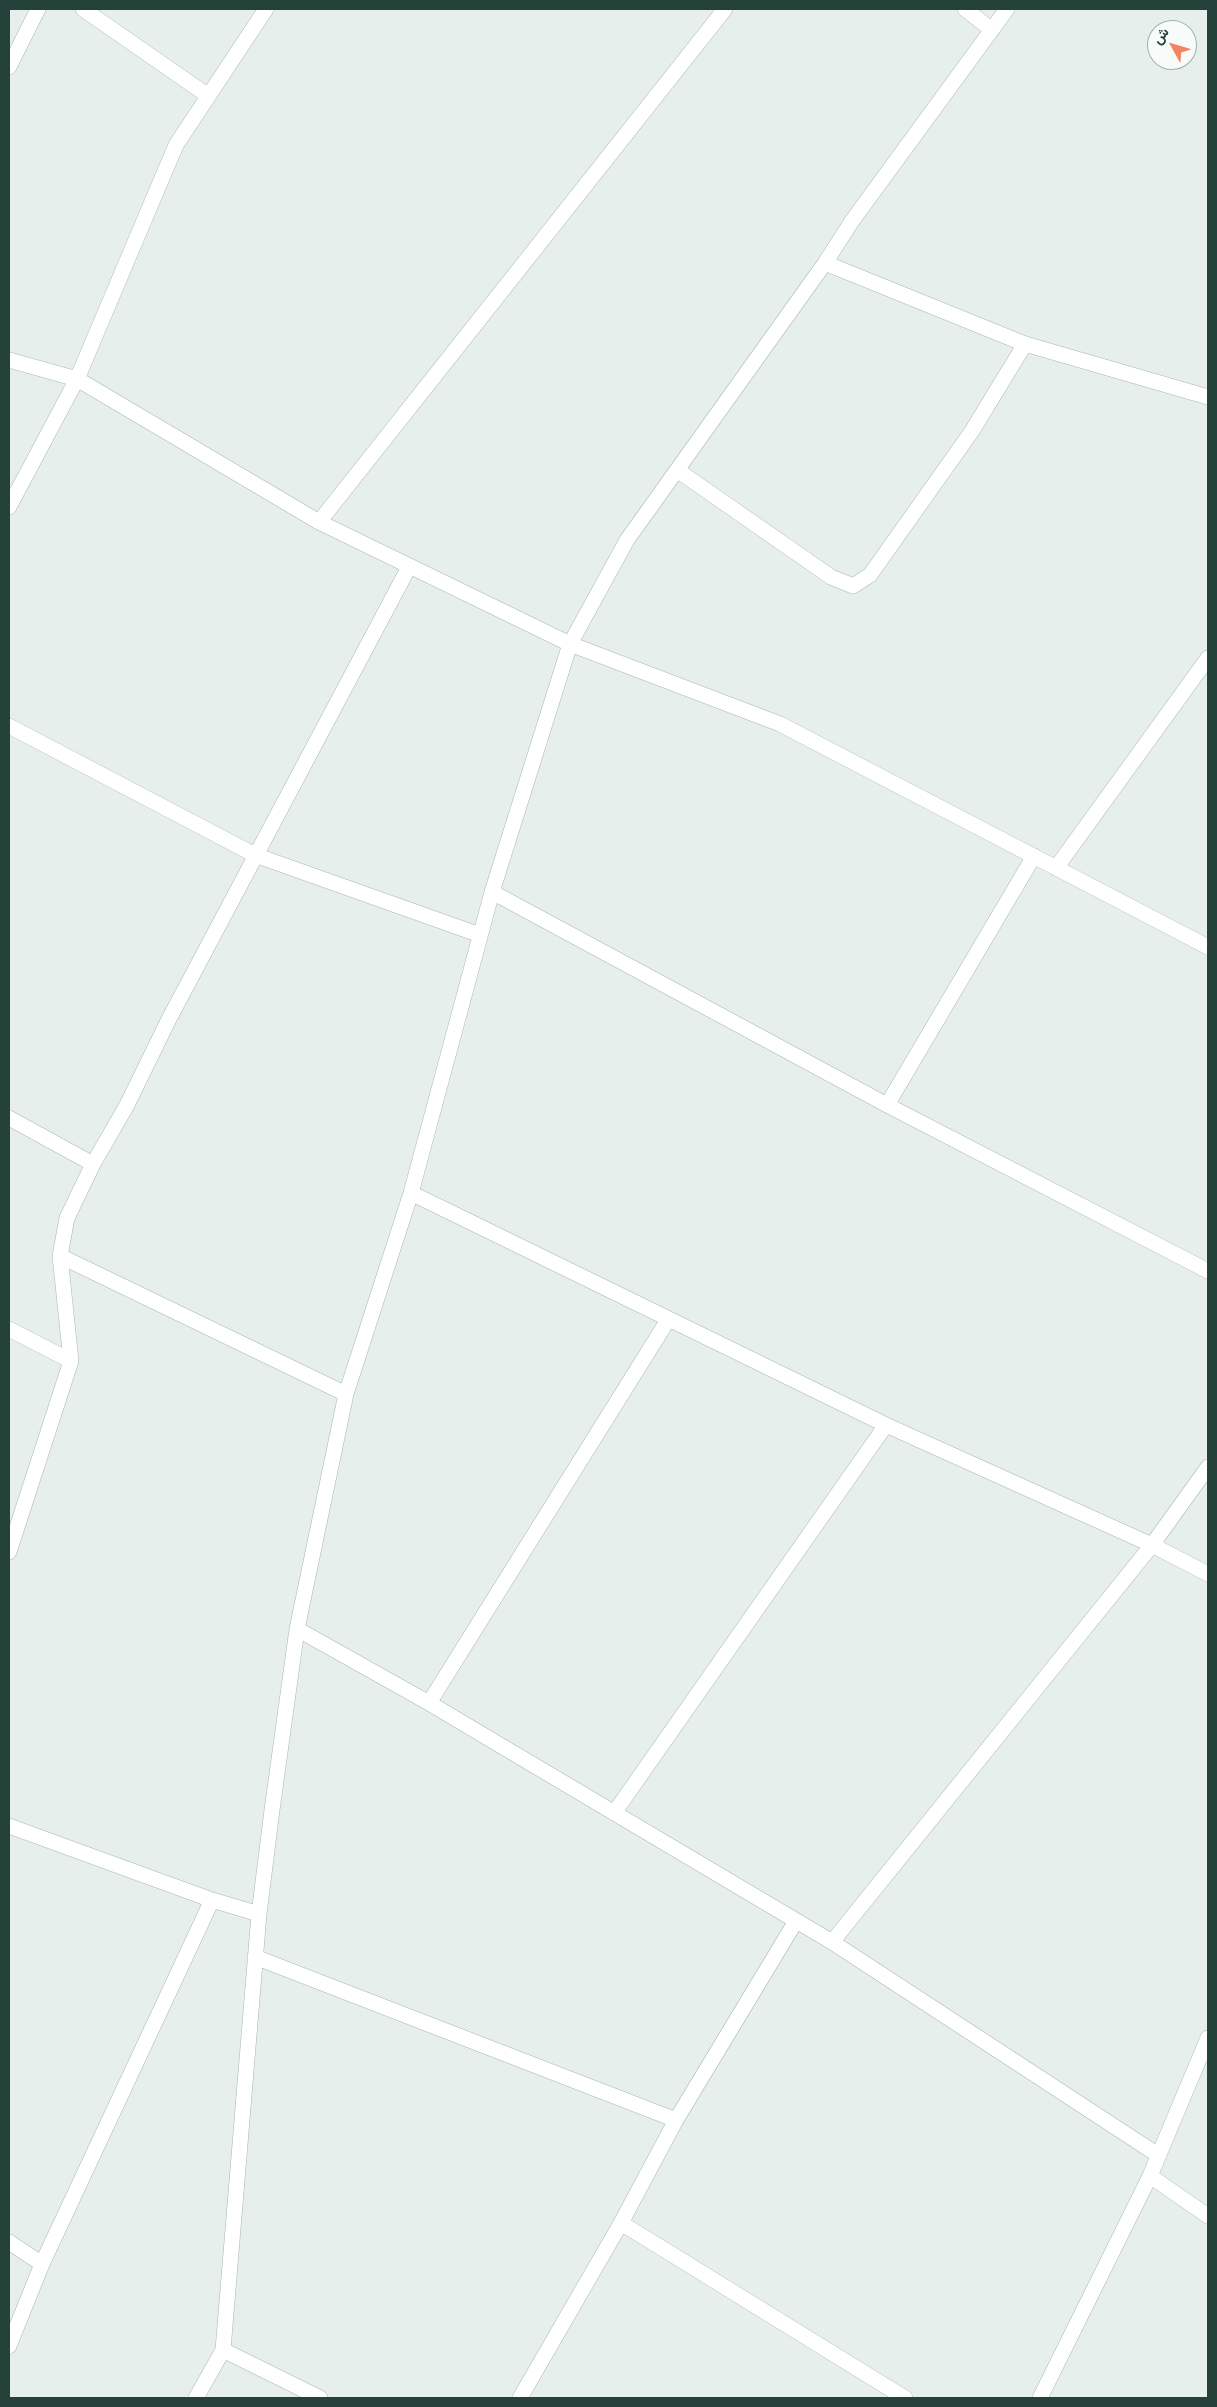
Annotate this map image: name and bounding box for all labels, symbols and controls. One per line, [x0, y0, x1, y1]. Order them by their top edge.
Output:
north arrow [1147, 20, 1197, 70]
text: ش [1148, 23, 1174, 49]

